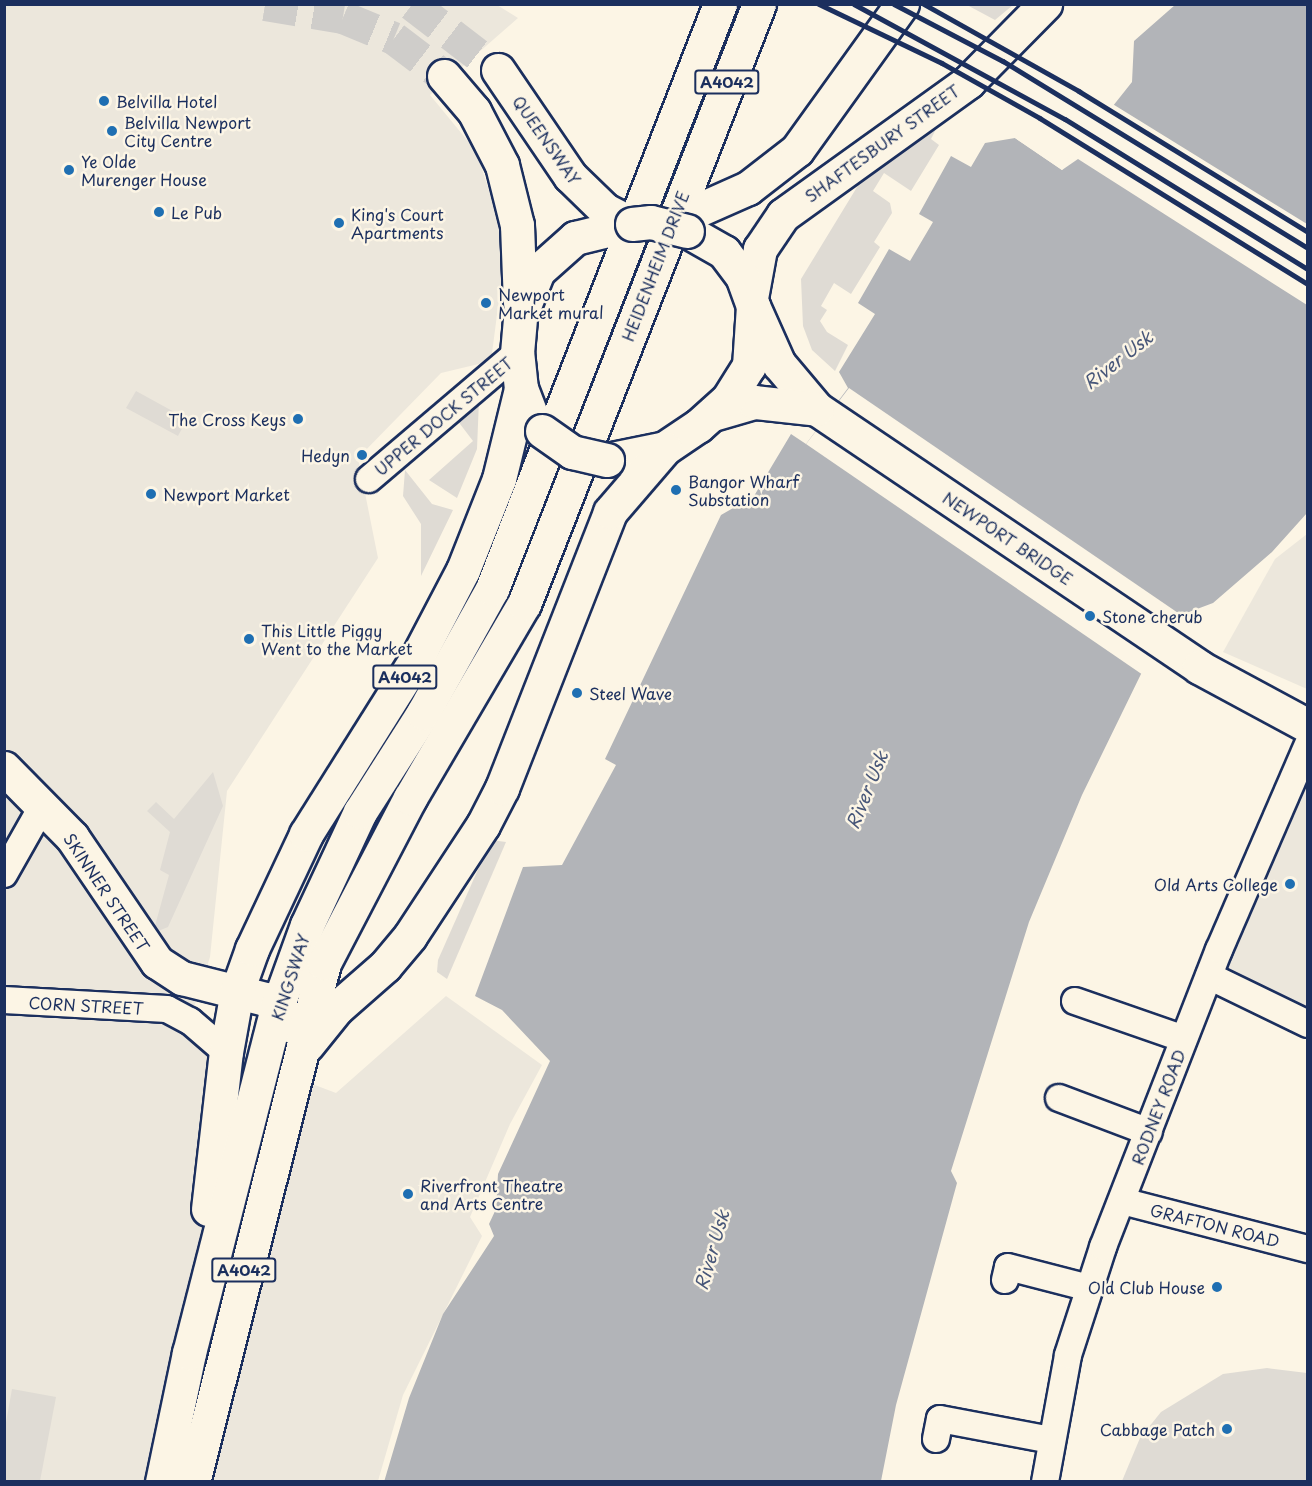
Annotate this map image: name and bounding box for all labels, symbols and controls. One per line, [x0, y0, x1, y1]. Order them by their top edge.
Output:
road number: A4042 [694, 70, 760, 94]
street label: SHAFTESBURY STREET [801, 80, 963, 206]
place label: Belvilla Hotel [116, 91, 218, 111]
street label: QUEENSWAY [509, 92, 585, 188]
marker: Belvilla Hotel [97, 94, 111, 108]
place label: Belvilla Newport City Centre [124, 112, 252, 150]
marker: Belvilla Newport City Centre [105, 124, 119, 138]
place label: Ye Olde Murenger House [81, 151, 208, 189]
marker: Ye Olde Murenger House [62, 163, 76, 177]
street label: HEIDENHEIM DRIVE [617, 188, 693, 344]
place label: Le Pub [171, 202, 222, 222]
place label: King's Court Apartments [351, 204, 444, 242]
marker: Le Pub [152, 205, 166, 219]
marker: King's Court Apartments [332, 216, 346, 230]
place label: Newport Market mural [498, 284, 605, 322]
marker: Newport Market mural [479, 296, 493, 310]
water label: River Usk [1079, 326, 1157, 394]
street label: UPPER DOCK STREET [369, 352, 517, 480]
place label: The Cross Keys [169, 409, 286, 429]
marker: The Cross Keys [291, 412, 305, 426]
place label: Hedyn [301, 445, 350, 465]
marker: Hedyn [355, 448, 369, 462]
place label: Bangor Wharf Substation [688, 471, 799, 509]
marker: Bangor Wharf Substation [669, 483, 683, 497]
place label: Newport Market [163, 484, 291, 504]
marker: Newport Market [144, 487, 158, 501]
street label: NEWPORT BRIDGE [939, 487, 1077, 589]
place label: Stone cherub [1102, 606, 1203, 626]
marker: Stone cherub [1083, 609, 1097, 623]
place label: This Little Piggy Went to the Market [261, 620, 413, 658]
marker: This Little Piggy Went to the Market [242, 632, 256, 646]
road number: A4042 [372, 665, 438, 689]
place label: Steel Wave [589, 683, 674, 703]
marker: Steel Wave [570, 686, 584, 700]
water label: River Usk [841, 747, 893, 833]
street label: SKINNER STREET [60, 828, 154, 956]
place label: Old Arts College [1152, 874, 1278, 894]
marker: Old Arts College [1283, 877, 1297, 891]
street label: KINGSWAY [267, 931, 313, 1023]
street label: CORN STREET [27, 992, 145, 1018]
street label: RODNEY ROAD [1127, 1046, 1189, 1168]
place label: Riverfront Theatre and Arts Centre [420, 1175, 564, 1213]
marker: Riverfront Theatre and Arts Centre [401, 1187, 415, 1201]
street label: GRAFTON ROAD [1148, 1200, 1282, 1250]
water label: River Usk [690, 1207, 734, 1293]
road number: A4042 [211, 1258, 277, 1282]
place label: Old Club House [1087, 1277, 1205, 1297]
marker: Old Club House [1210, 1280, 1224, 1294]
place label: Cabbage Patch [1100, 1419, 1215, 1439]
marker: Cabbage Patch [1220, 1422, 1234, 1436]

